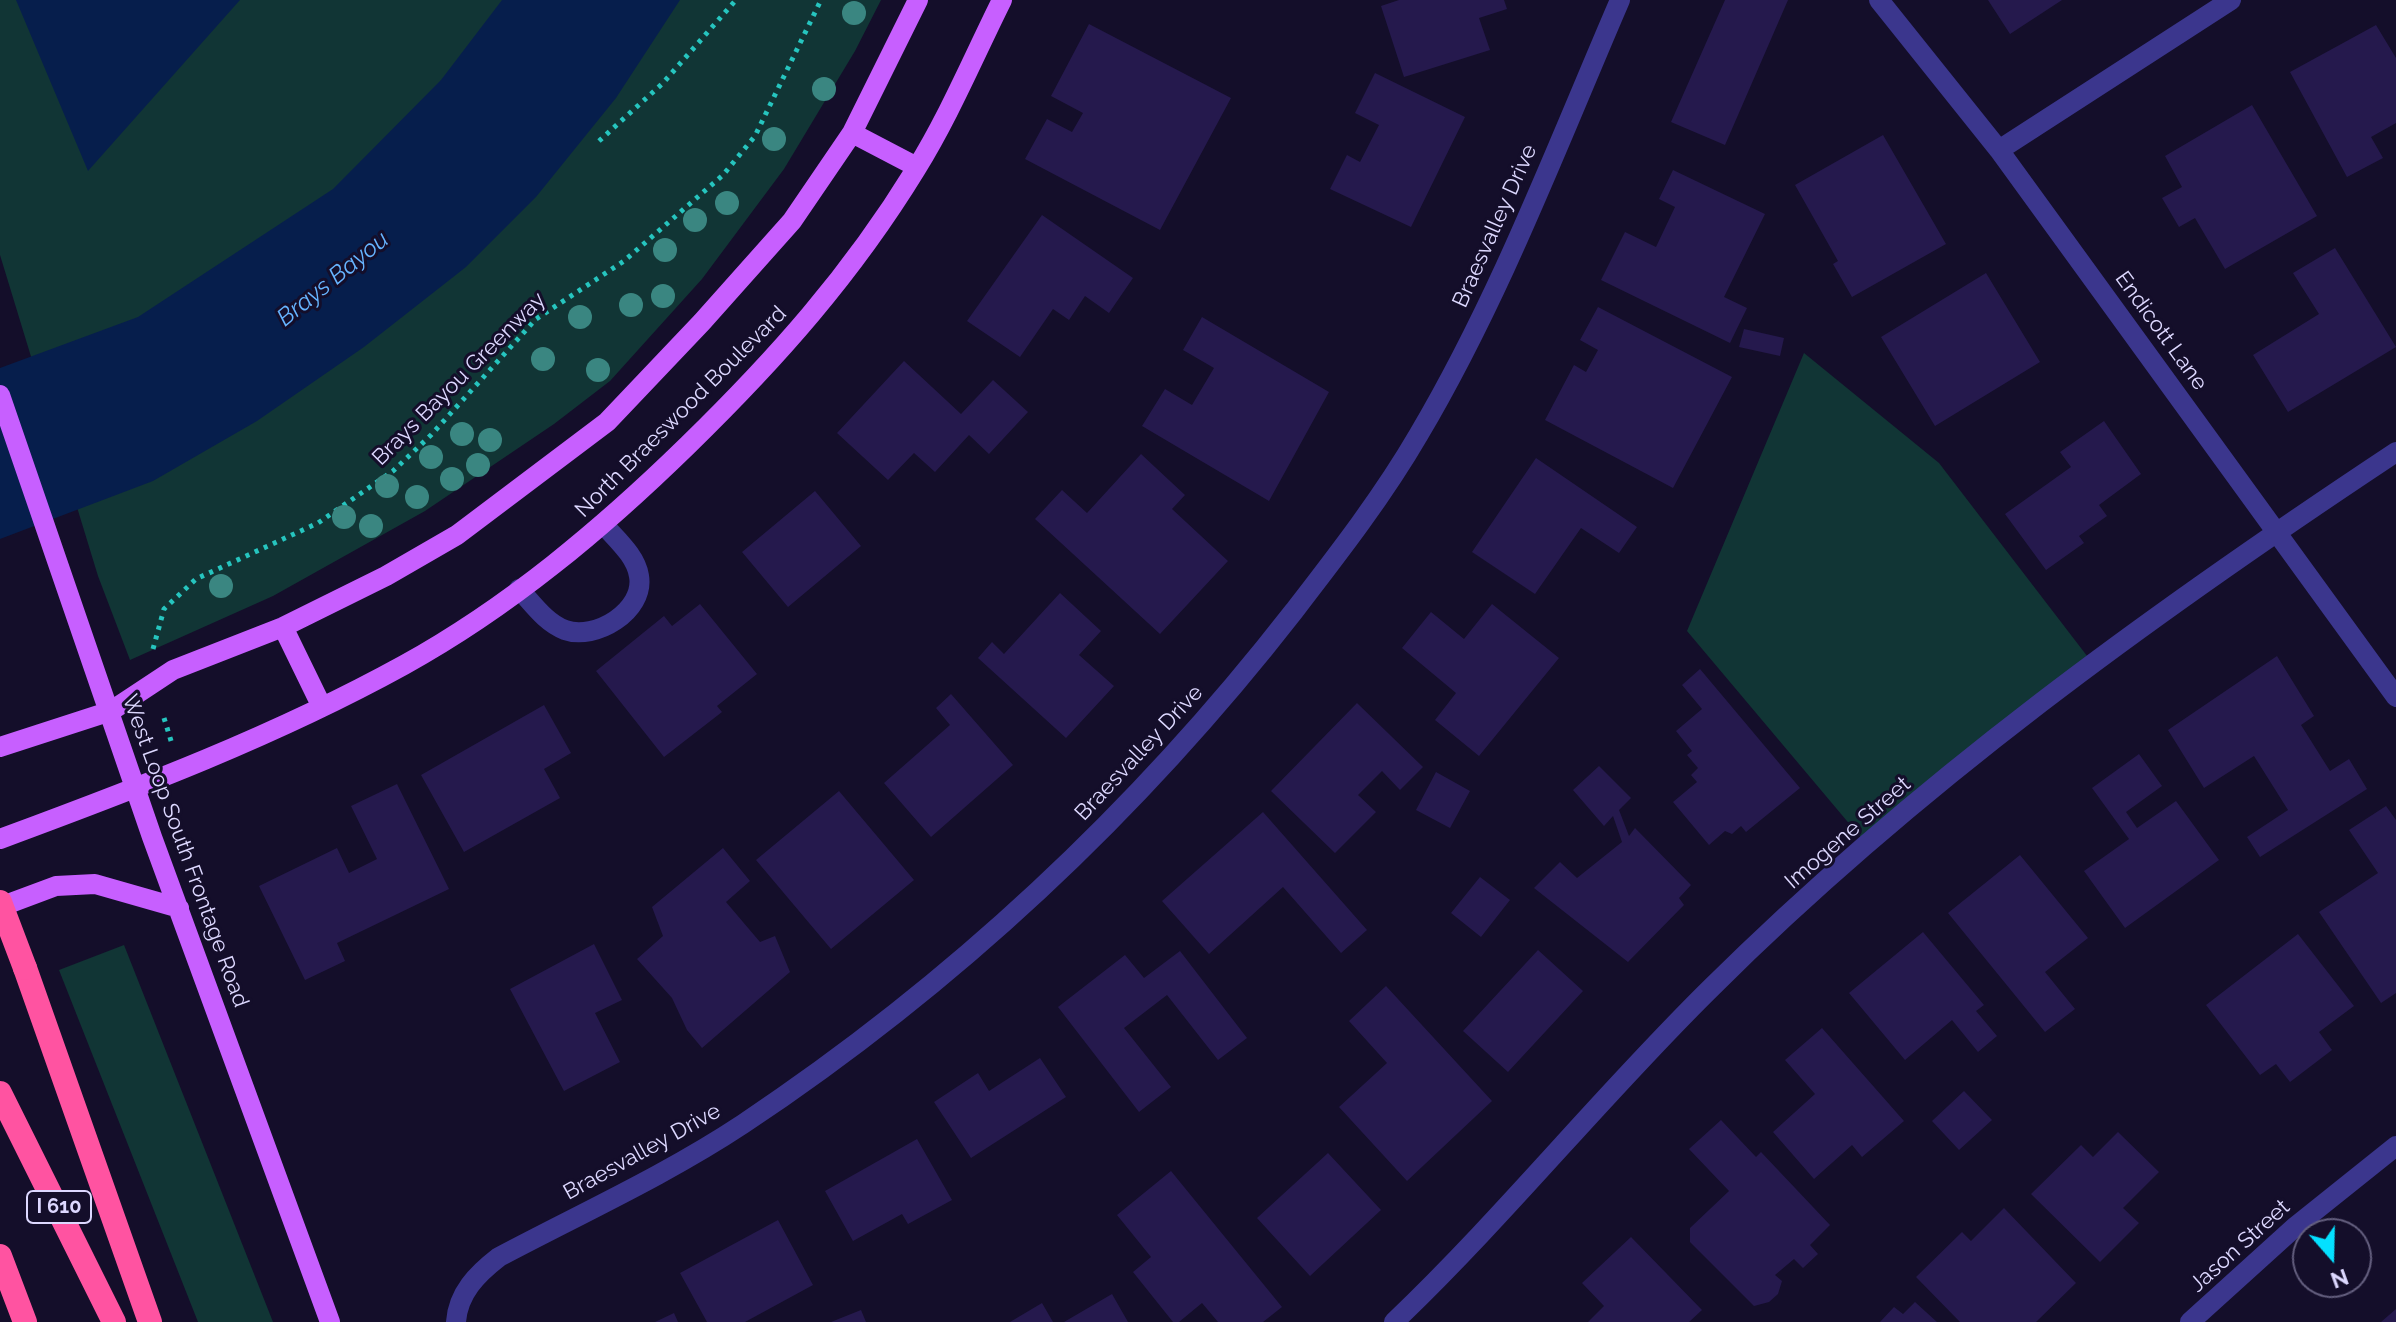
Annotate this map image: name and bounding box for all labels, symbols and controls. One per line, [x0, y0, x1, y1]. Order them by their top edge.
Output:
street label: Braesvalley Drive [1447, 140, 1543, 312]
water label: Brays Bayou [271, 225, 395, 333]
street label: Endicott Lane [2109, 266, 2213, 396]
street label: Brays Bayou Greenway [367, 287, 551, 471]
street label: North Braeswood Boulevard [570, 301, 792, 523]
street label: Braesvalley Drive [1069, 680, 1209, 826]
street label: West Loop South Frontage Road [116, 691, 254, 1011]
street label: Imogene Street [1780, 771, 1916, 895]
street label: Braesvalley Drive [559, 1098, 725, 1206]
road number: I 610 [27, 1191, 91, 1223]
street label: Jason Street [2185, 1194, 2295, 1298]
north arrow [2292, 1218, 2372, 1298]
text: N [2327, 1264, 2352, 1294]

